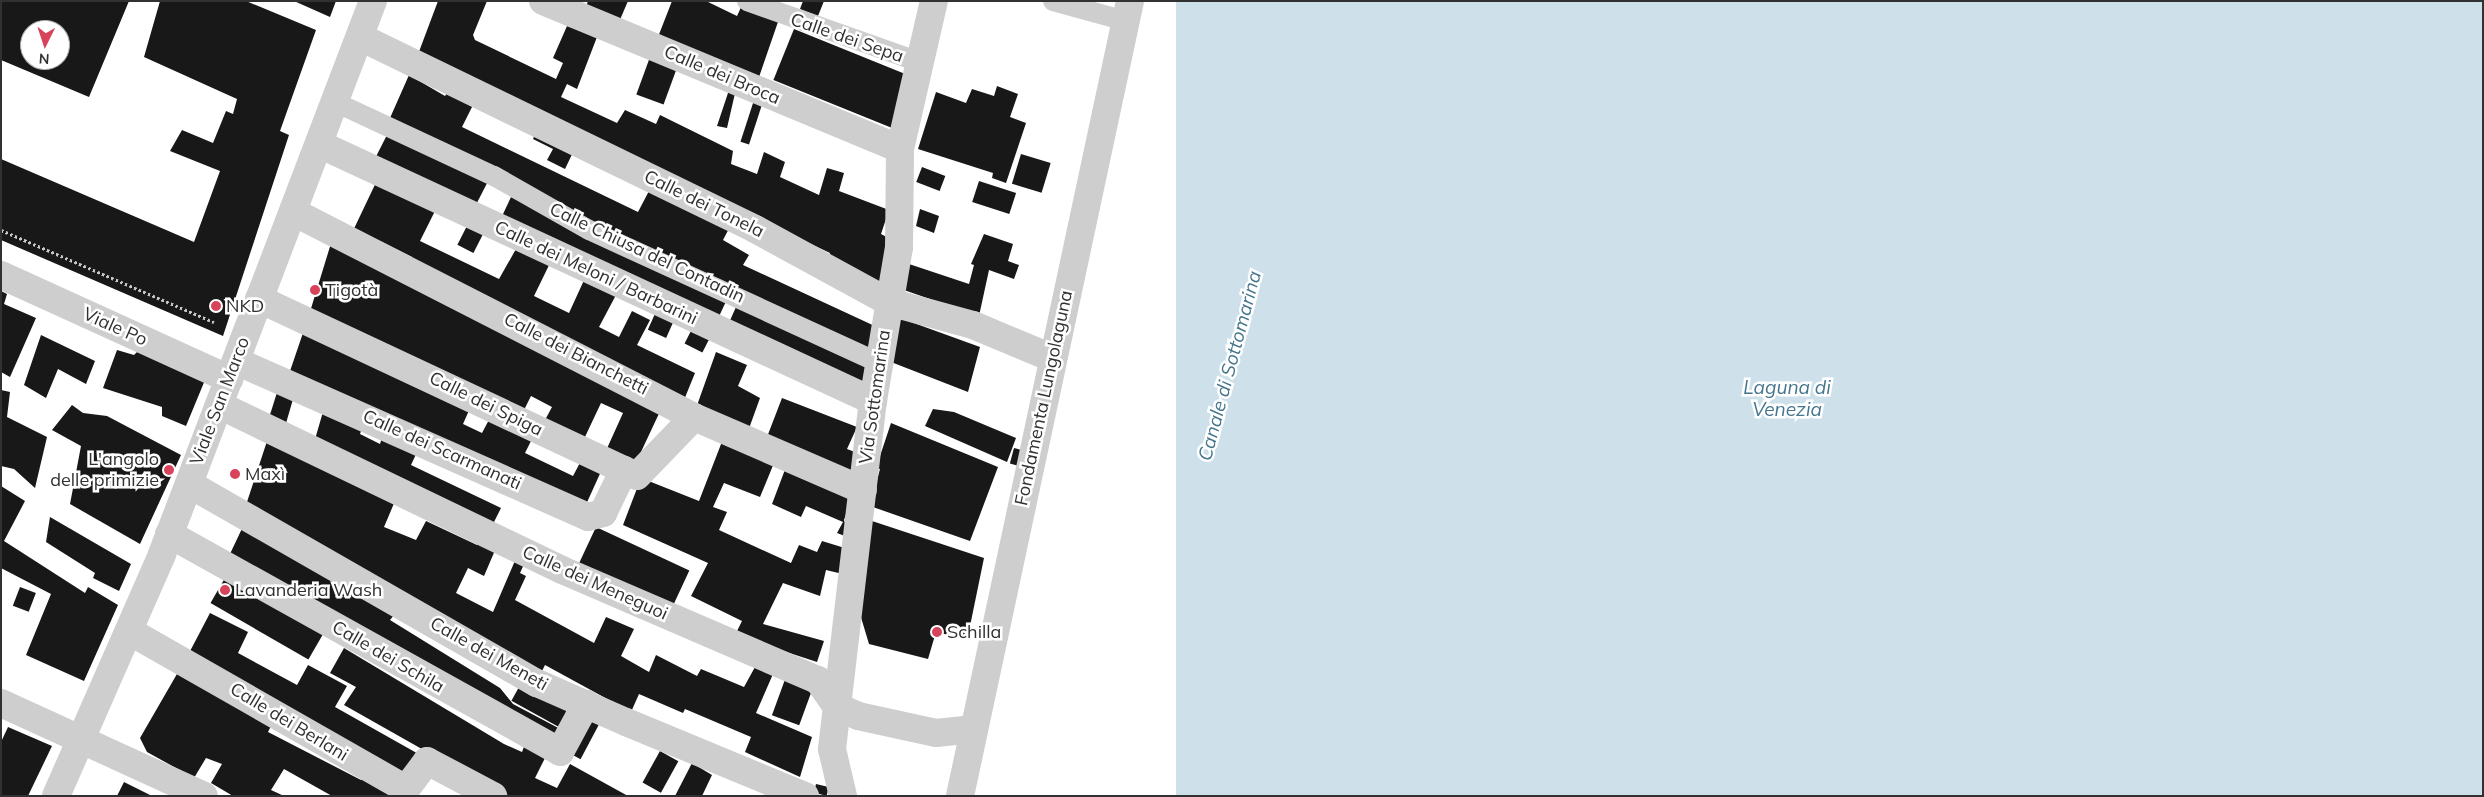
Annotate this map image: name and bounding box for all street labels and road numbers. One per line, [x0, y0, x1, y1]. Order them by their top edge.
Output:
street label: Calle dei Sepa [788, 9, 906, 67]
street label: Calle dei Broca [661, 41, 783, 109]
street label: Calle dei Tonela [641, 166, 767, 242]
street label: Calle Chiusa del Contadin [546, 198, 748, 308]
street label: Calle dei Meloni / Barbarini [491, 216, 701, 330]
street label: Fondamenta Lungolaguna [1011, 288, 1077, 508]
street label: Viale Po [80, 303, 150, 351]
street label: Calle dei Bianchetti [500, 308, 652, 400]
street label: Via Sottomarina [855, 329, 895, 465]
street label: Viale San Marco [186, 334, 254, 468]
street label: Calle dei Spiga [426, 367, 546, 441]
street label: Calle dei Scarmanati [359, 405, 525, 495]
street label: Calle dei Meneguoi [519, 541, 671, 625]
street label: Calle dei Meneti [426, 613, 552, 695]
street label: Calle dei Schila [328, 616, 448, 698]
street label: Calle dei Berlani [226, 678, 352, 766]

